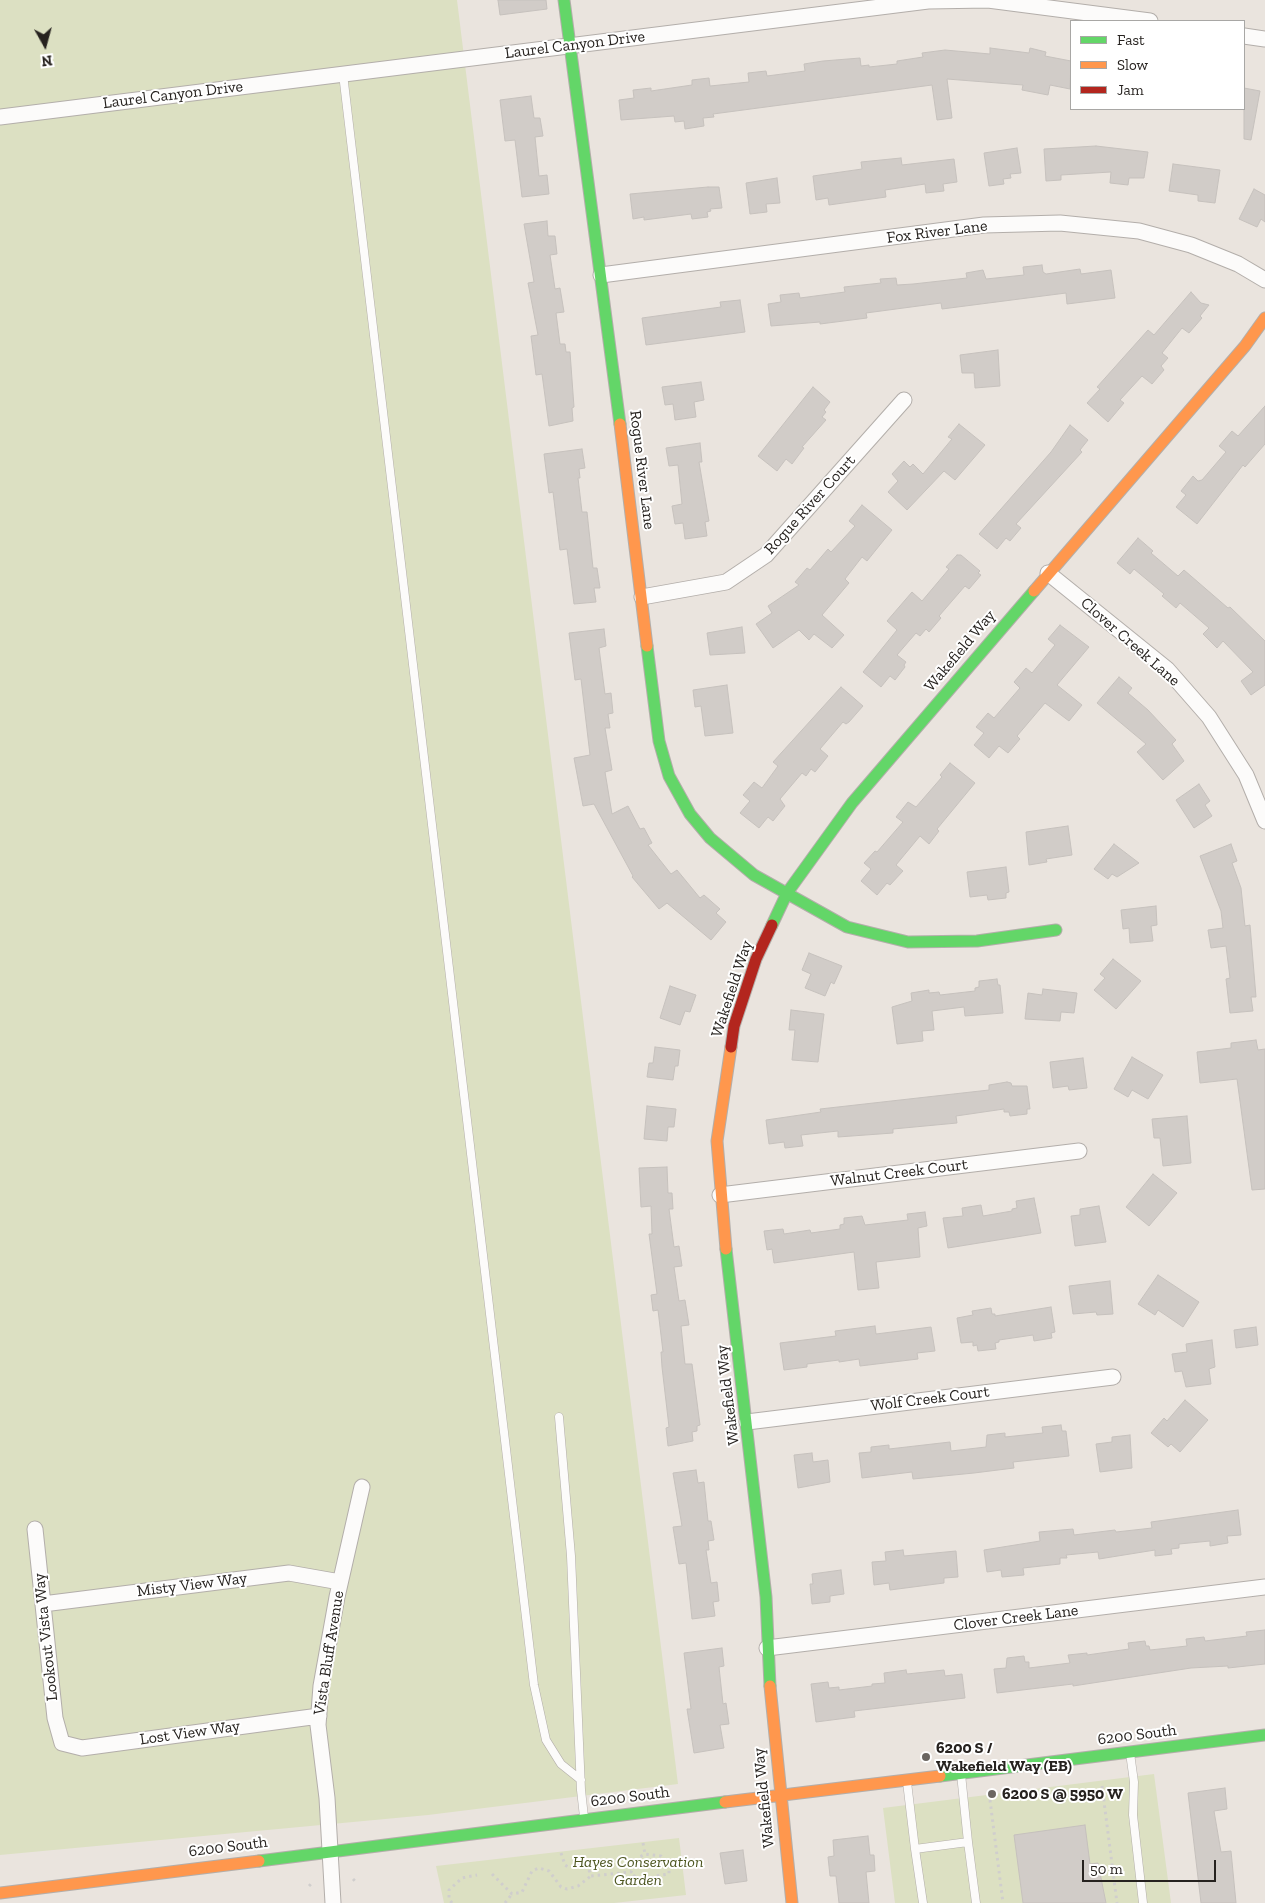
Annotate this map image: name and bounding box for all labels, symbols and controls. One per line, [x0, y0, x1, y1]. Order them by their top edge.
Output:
north arrow [20, 20, 70, 70]
legend [1070, 20, 1245, 110]
street label: Laurel Canyon Drive [504, 27, 646, 63]
text: Fast [1117, 31, 1145, 49]
text: N [41, 51, 53, 69]
text: Slow [1117, 56, 1148, 74]
street label: Laurel Canyon Drive [102, 77, 244, 113]
text: Jam [1117, 81, 1144, 99]
street label: Fox River Lane [886, 216, 988, 248]
street label: Rogue River Lane [625, 409, 659, 531]
street label: Rogue River Court [760, 451, 860, 559]
street label: Clover Creek Lane [1076, 594, 1184, 690]
street label: Wakefield Way [920, 606, 1000, 696]
street label: Wakefield Way [707, 938, 757, 1040]
street label: Walnut Creek Court [829, 1155, 969, 1191]
street label: Wakefield Way [712, 1344, 744, 1446]
street label: Wolf Creek Court [869, 1382, 991, 1416]
street label: Misty View Way [136, 1569, 248, 1601]
street label: Lookout Vista Way [30, 1572, 62, 1702]
street label: Vista Bluff Avenue [310, 1589, 348, 1717]
street label: Clover Creek Lane [953, 1601, 1079, 1635]
street label: Lost View Way [139, 1716, 241, 1750]
street label: 6200 South [1096, 1721, 1178, 1749]
place label: 6200 S / Wakefield Way (EB) [936, 1738, 1072, 1776]
street label: Wakefield Way [749, 1747, 779, 1849]
marker: 6200 S / Wakefield Way (EB) [920, 1751, 932, 1763]
street label: 6200 South [589, 1783, 671, 1811]
place label: 6200 S @ 5950 W [1002, 1784, 1123, 1804]
marker: 6200 S @ 5950 W [986, 1788, 998, 1800]
street label: 6200 South [187, 1833, 269, 1861]
scale bar [1085, 1850, 1219, 1882]
park label: Hayes Conservation Garden [573, 1852, 703, 1890]
text: 50 m [1090, 1860, 1123, 1878]

